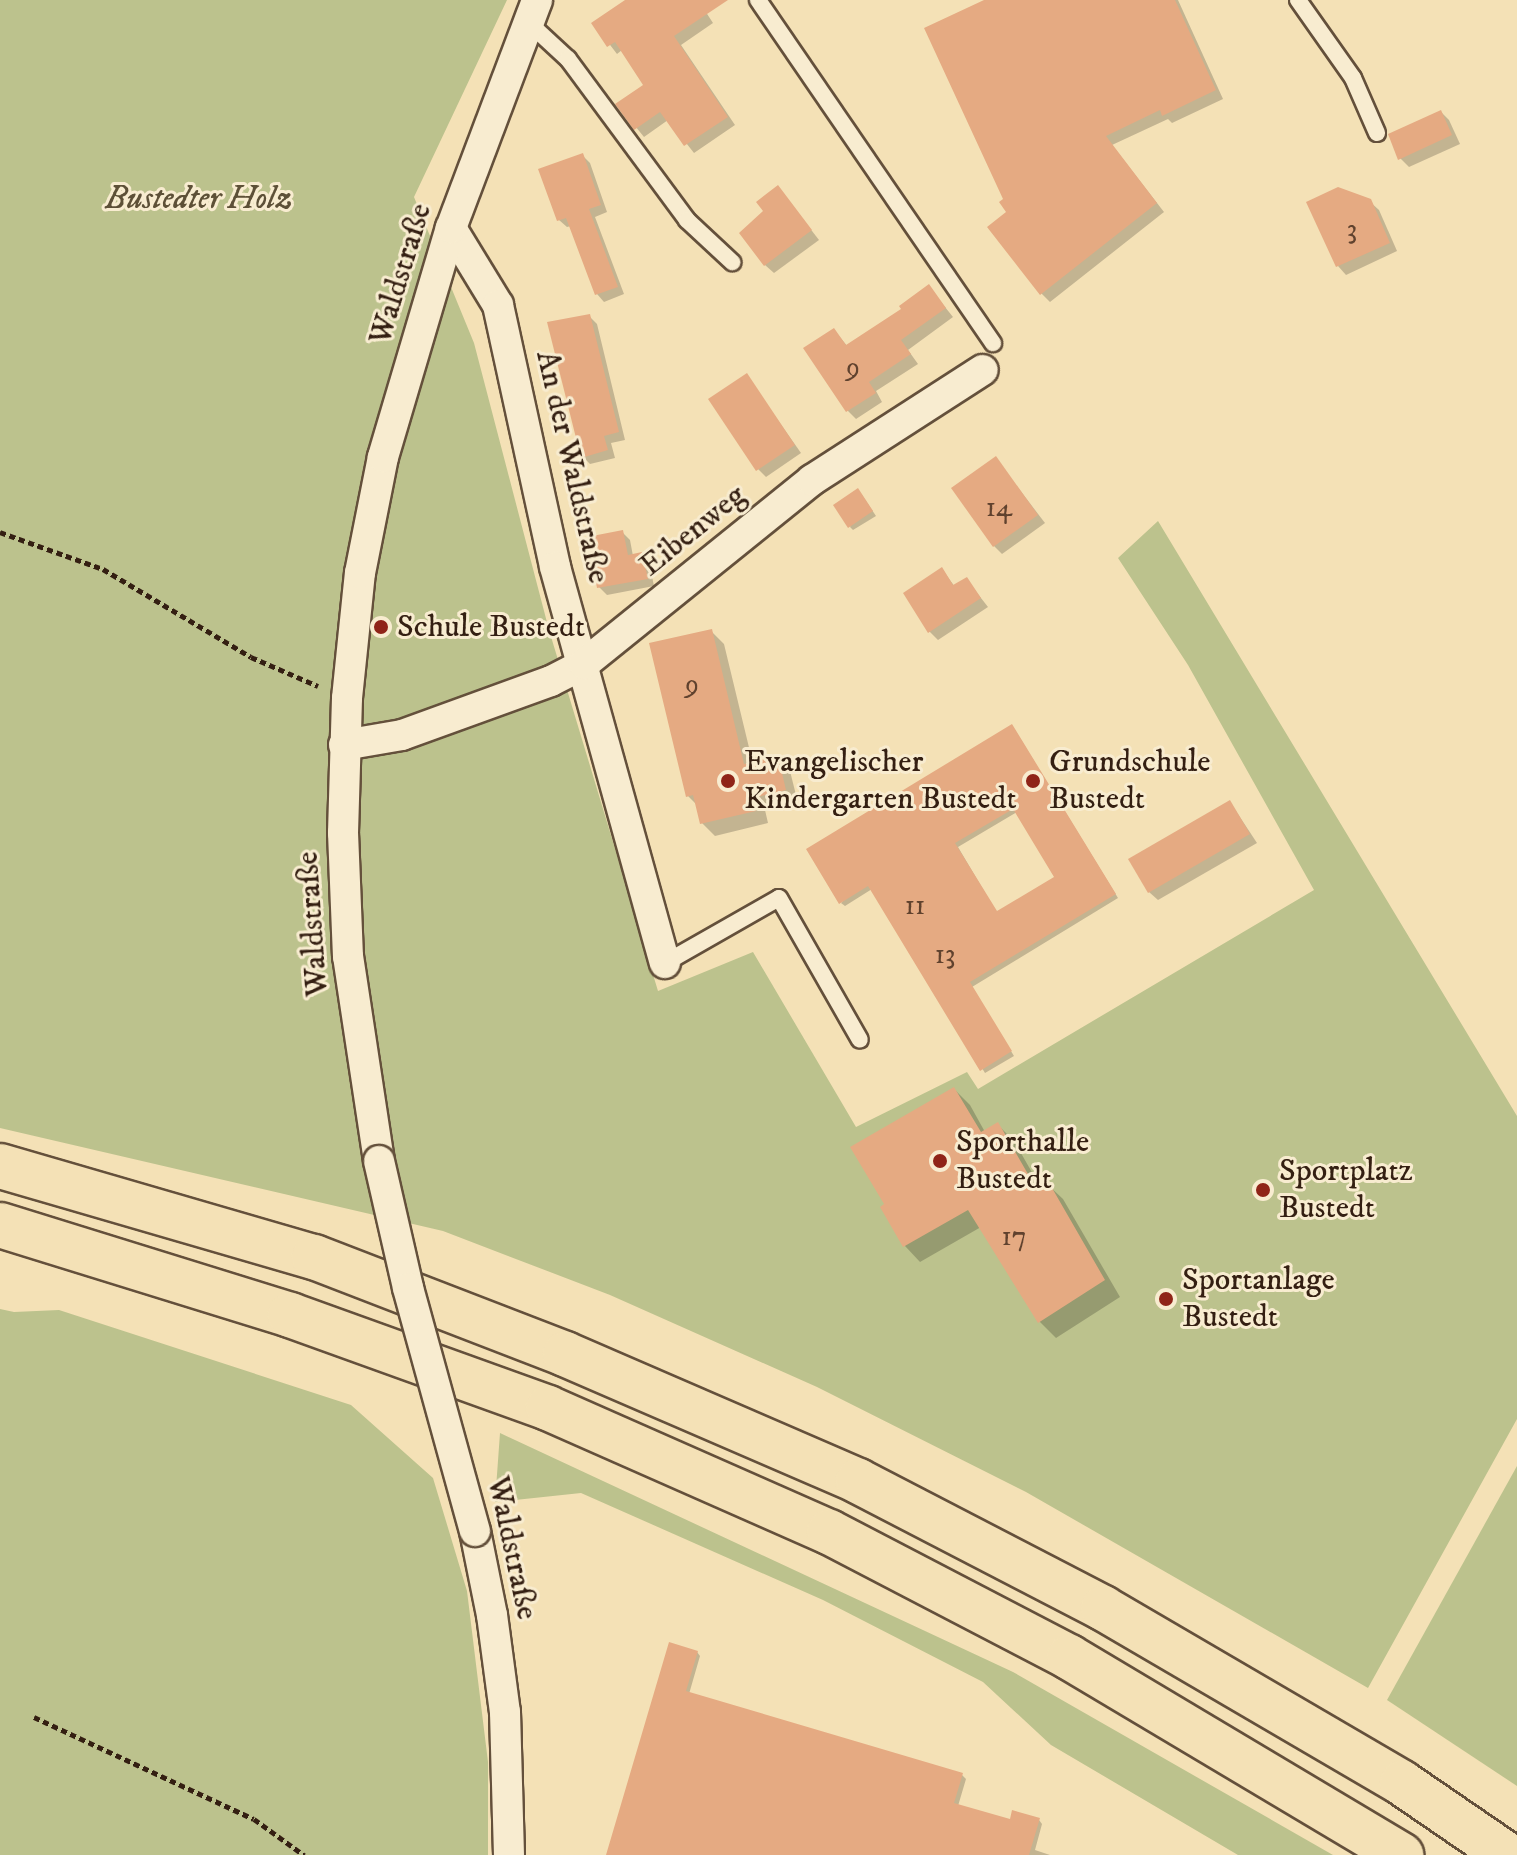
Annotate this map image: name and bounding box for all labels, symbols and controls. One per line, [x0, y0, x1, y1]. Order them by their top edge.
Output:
park label: Bustedter Holz [105, 180, 293, 218]
street label: Waldstraße [361, 199, 441, 349]
house number: 3 [1347, 213, 1357, 247]
street label: An der Waldstraße [527, 347, 617, 587]
house number: 9 [846, 351, 860, 385]
street label: Eibenweg [632, 477, 754, 585]
house number: 14 [986, 491, 1012, 525]
place label: Schule Bustedt [397, 608, 585, 646]
marker: Schule Bustedt [372, 618, 390, 636]
house number: 9 [685, 668, 699, 702]
place label: Evangelischer Kindergarten Bustedt [744, 744, 1017, 819]
place label: Grundschule Bustedt [1049, 744, 1211, 819]
marker: Evangelischer Kindergarten Bustedt [719, 772, 737, 790]
marker: Grundschule Bustedt [1024, 772, 1042, 790]
street label: Waldstraße [289, 850, 337, 998]
house number: 11 [905, 889, 925, 923]
house number: 13 [935, 938, 955, 972]
place label: Sporthalle Bustedt [956, 1124, 1089, 1199]
marker: Sporthalle Bustedt [931, 1152, 949, 1170]
place label: Sportplatz Bustedt [1279, 1153, 1413, 1228]
marker: Sportplatz Bustedt [1254, 1181, 1272, 1199]
house number: 17 [1001, 1220, 1027, 1254]
place label: Sportanlage Bustedt [1182, 1262, 1335, 1337]
marker: Sportanlage Bustedt [1157, 1290, 1175, 1308]
street label: Waldstraße [478, 1473, 546, 1623]

